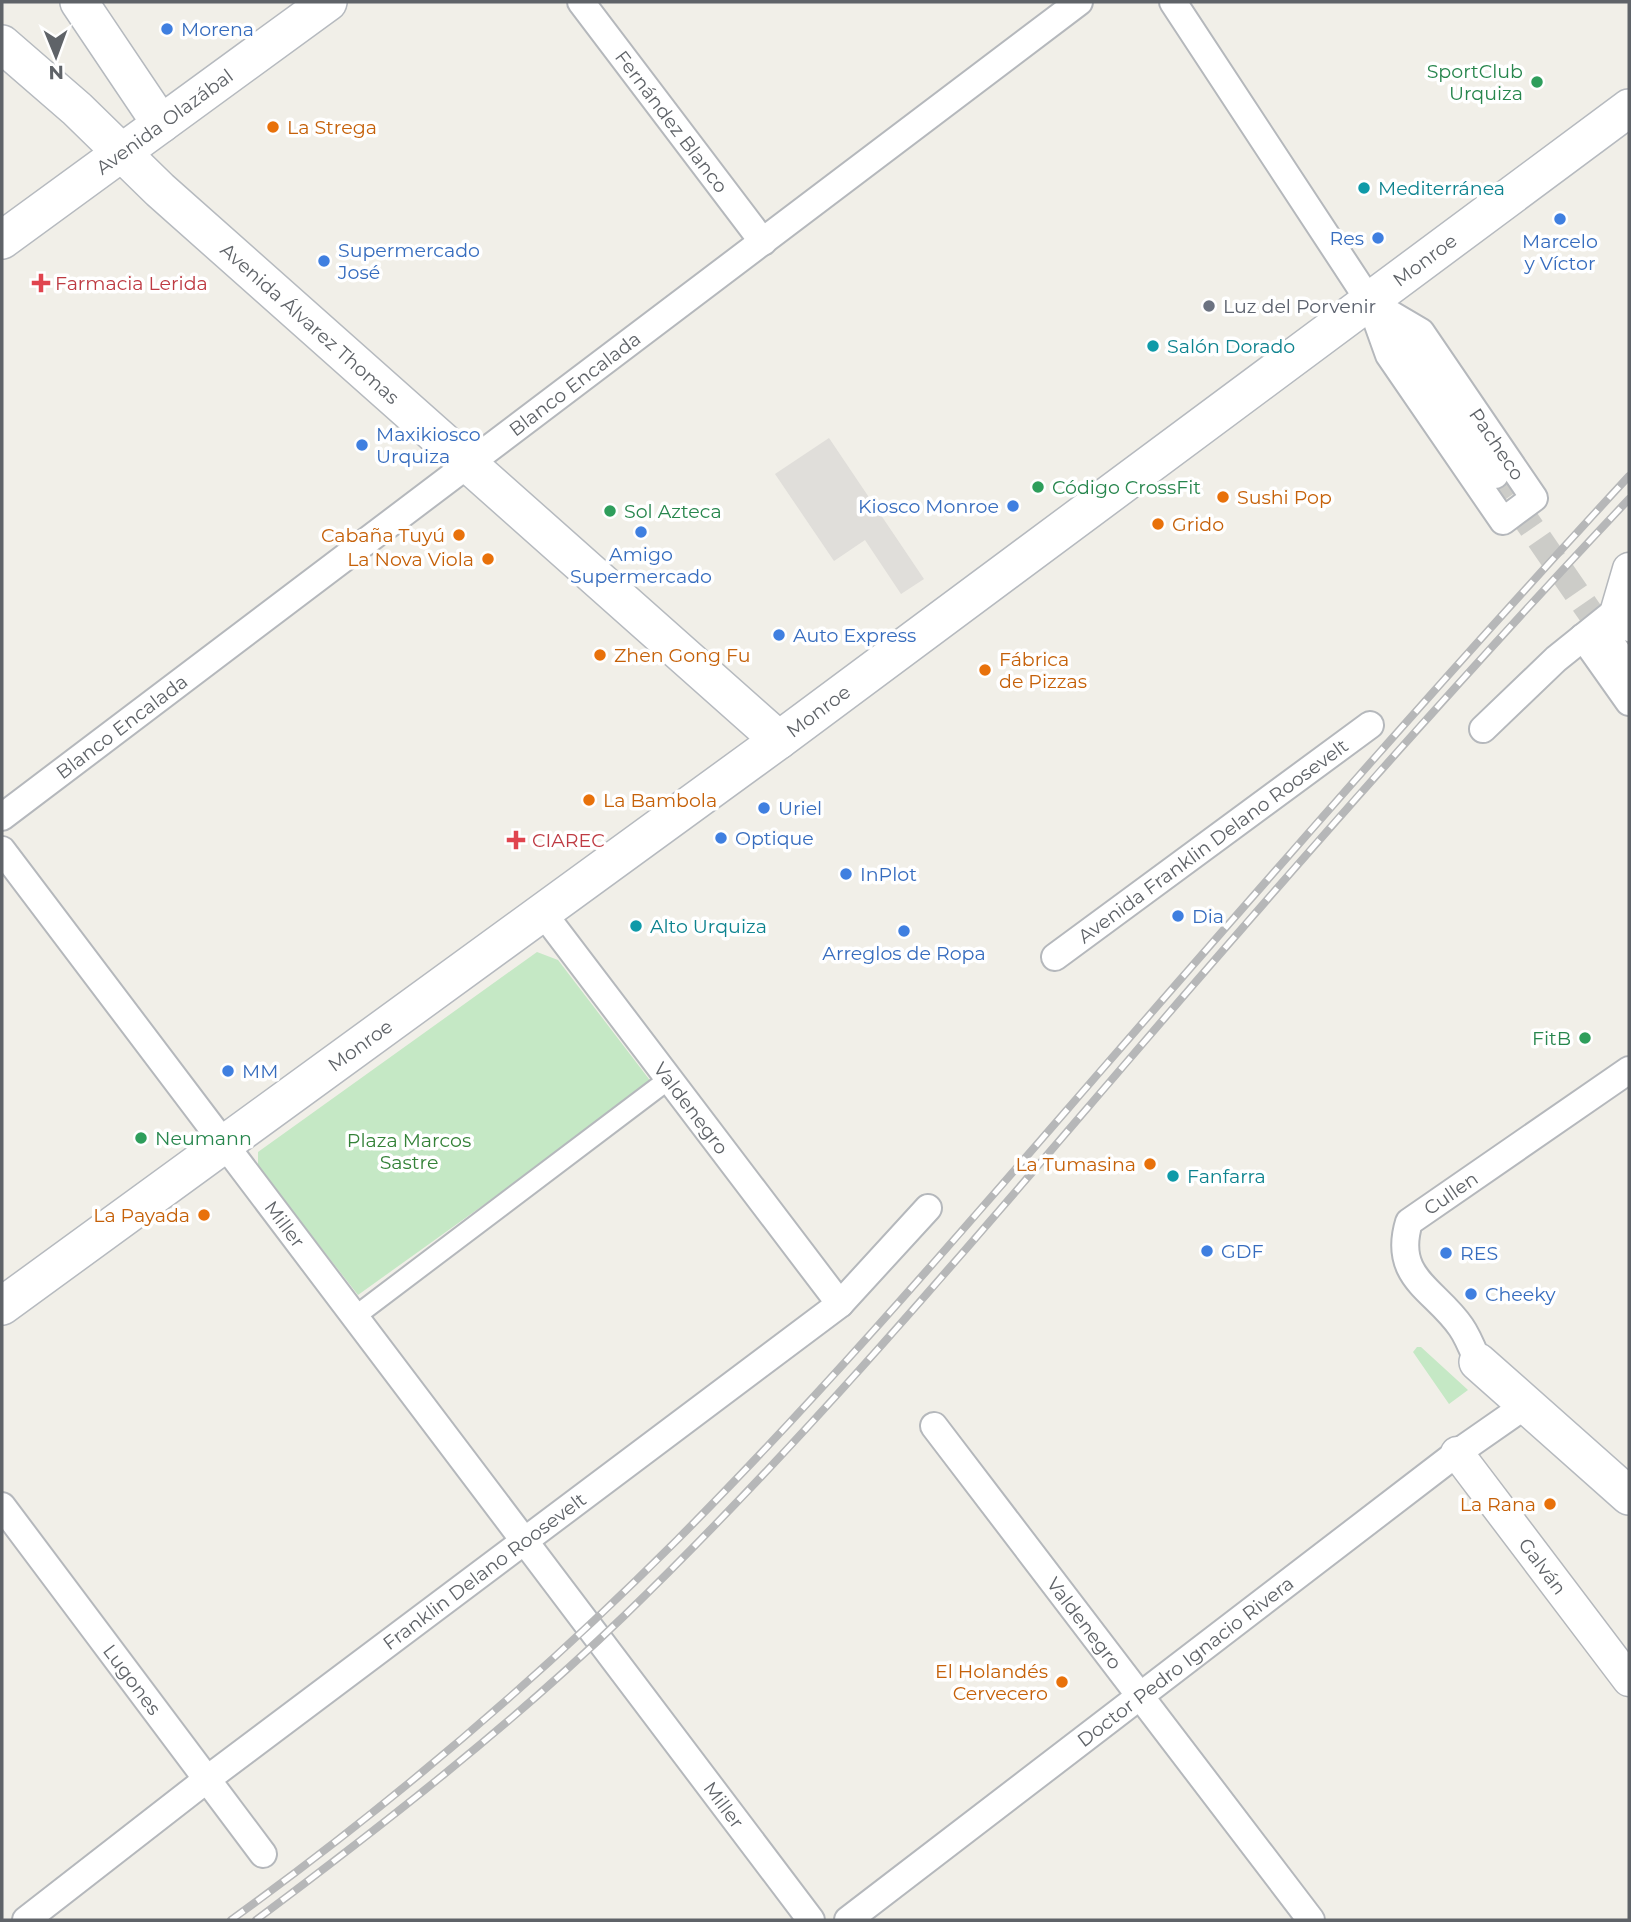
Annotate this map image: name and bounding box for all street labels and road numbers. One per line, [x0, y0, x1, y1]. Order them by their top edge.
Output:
street label: Fernández Blanco [610, 46, 733, 198]
street label: Avenida Olazábal [92, 64, 238, 180]
street label: Monroe [1389, 229, 1462, 291]
street label: Avenida Álvarez Thomas [216, 238, 404, 409]
street label: Blanco Encalada [505, 327, 645, 441]
street label: Pacheco [1464, 404, 1529, 485]
street label: Blanco Encalada [52, 670, 192, 784]
street label: Monroe [782, 680, 855, 743]
street label: Avenida Franklin Delano Roosevelt [1074, 734, 1353, 948]
street label: Monroe [324, 1015, 397, 1077]
street label: Valdenegro [648, 1058, 733, 1159]
street label: Cullen [1420, 1167, 1482, 1220]
street label: Miller [259, 1196, 310, 1252]
street label: Franklin Delano Roosevelt [379, 1488, 591, 1655]
street label: Galván [1514, 1534, 1571, 1599]
street label: Doctor Pedro Ignacio Rivera [1073, 1572, 1298, 1752]
street label: Valdenegro [1042, 1573, 1126, 1674]
street label: Lugones [98, 1640, 166, 1720]
street label: Miller [698, 1777, 749, 1833]

